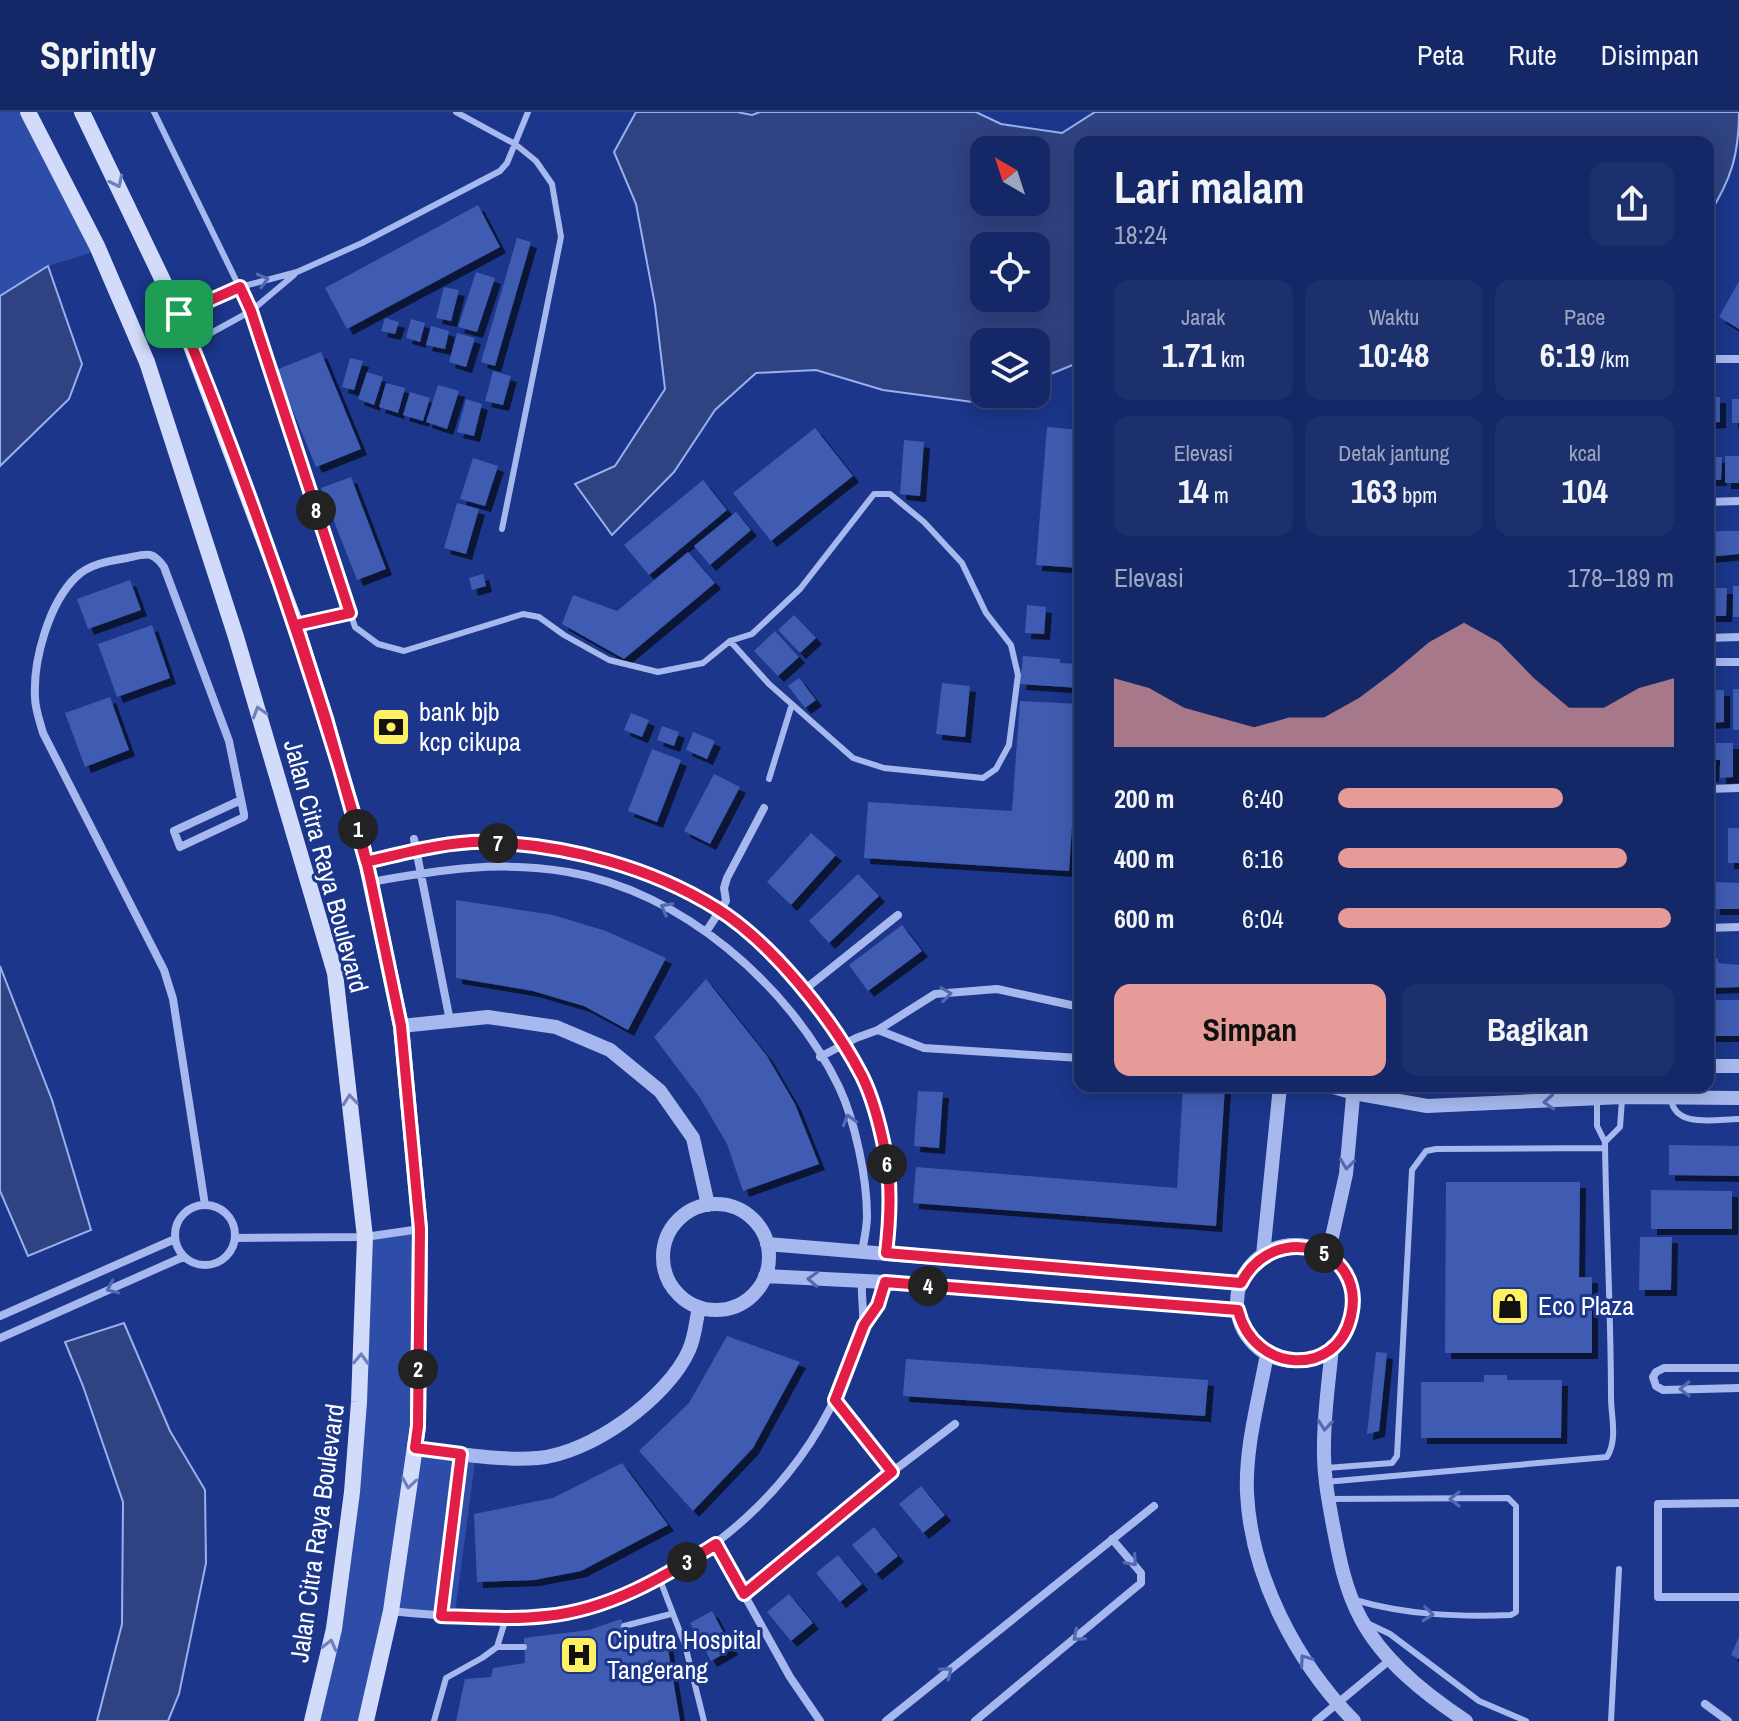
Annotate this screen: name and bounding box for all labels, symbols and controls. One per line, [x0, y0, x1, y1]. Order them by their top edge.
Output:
text: Sprintly [40, 30, 156, 81]
text: Peta [1417, 36, 1464, 74]
text: Rute [1508, 36, 1557, 74]
text: Disimpan [1601, 36, 1699, 74]
north arrow [970, 136, 1050, 216]
map controls [970, 136, 1050, 408]
text: Lari malam [1114, 157, 1305, 217]
button: share [1590, 162, 1674, 246]
one-way arrow [107, 173, 123, 188]
text: 18:24 [1114, 217, 1167, 252]
button: locate [970, 232, 1050, 312]
one-way arrow [256, 273, 270, 290]
pin [145, 280, 213, 348]
icon: arrive [157, 292, 201, 336]
text: Jarak [1181, 302, 1225, 332]
text: Waktu [1369, 302, 1419, 332]
text: Pace [1564, 302, 1605, 332]
button: layers [970, 328, 1050, 408]
text: 1.71 [1162, 332, 1216, 378]
text: 10:48 [1358, 332, 1430, 378]
text: 6:19 [1540, 332, 1596, 378]
text: km [1216, 344, 1245, 374]
text: /km [1596, 344, 1630, 374]
text: Elevasi [1174, 438, 1233, 468]
text: Detak jantung [1338, 438, 1450, 468]
text: kcal [1569, 438, 1601, 468]
text: 14 [1178, 468, 1209, 514]
text: 163 [1351, 468, 1397, 514]
text: 104 [1561, 468, 1608, 514]
text: m [1209, 480, 1229, 510]
text: bpm [1397, 480, 1437, 510]
pin: 8 [296, 490, 336, 530]
text: 8 [311, 495, 321, 525]
text: Elevasi [1114, 560, 1184, 595]
text: 178–189 m [1567, 560, 1674, 595]
place label: bank bjb kcp cikupa [419, 694, 521, 759]
one-way arrow [252, 706, 268, 719]
bank icon: bank bjb kcp cikupa [370, 706, 412, 748]
street label: Jalan Citra Raya Boulevard [276, 735, 377, 996]
text: 200 m [1114, 781, 1174, 816]
text: 6:40 [1242, 781, 1284, 816]
pin: 1 [338, 809, 378, 849]
text: 1 [353, 814, 363, 844]
pin: 7 [478, 823, 518, 863]
text: 7 [493, 828, 503, 858]
text: 400 m [1114, 841, 1174, 876]
text: 6:16 [1242, 841, 1284, 876]
text: 600 m [1114, 901, 1174, 936]
text: 6:04 [1242, 901, 1284, 936]
one-way arrow [660, 902, 674, 917]
button: Simpan [1114, 984, 1386, 1076]
button: Bagikan [1402, 984, 1674, 1076]
one-way arrow [939, 986, 953, 1003]
one-way arrow [341, 1093, 358, 1106]
one-way arrow [1542, 1093, 1555, 1110]
one-way arrow [842, 1114, 859, 1128]
pin: 6 [867, 1144, 907, 1184]
text: 6 [882, 1149, 892, 1179]
one-way arrow [1339, 1158, 1356, 1171]
pin: 5 [1304, 1233, 1344, 1273]
text: 5 [1319, 1238, 1329, 1268]
pin: 4 [908, 1266, 948, 1306]
one-way arrow [806, 1271, 819, 1288]
text: 4 [923, 1271, 933, 1301]
one-way arrow [106, 1279, 120, 1295]
shop icon: Eco Plaza [1489, 1285, 1531, 1327]
place label: Eco Plaza [1538, 1288, 1634, 1323]
pin: 2 [398, 1349, 438, 1389]
one-way arrow [352, 1352, 369, 1365]
text: 2 [413, 1354, 423, 1384]
one-way arrow [1678, 1381, 1691, 1398]
street label: Jalan Citra Raya Boulevard [281, 1401, 352, 1664]
one-way arrow [1317, 1419, 1334, 1432]
one-way arrow [401, 1476, 418, 1490]
one-way arrow [1448, 1490, 1461, 1508]
pin: 3 [667, 1542, 707, 1582]
text: 3 [682, 1547, 692, 1577]
one-way arrow [1122, 1552, 1137, 1567]
one-way arrow [1422, 1605, 1435, 1622]
place label: Ciputra Hospital Tangerang [607, 1622, 761, 1687]
one-way arrow [1072, 1626, 1087, 1641]
hospital icon: Ciputra Hospital Tangerang [558, 1634, 600, 1676]
one-way arrow [321, 1639, 338, 1653]
one-way arrow [1300, 1655, 1315, 1669]
one-way arrow [938, 1667, 952, 1682]

